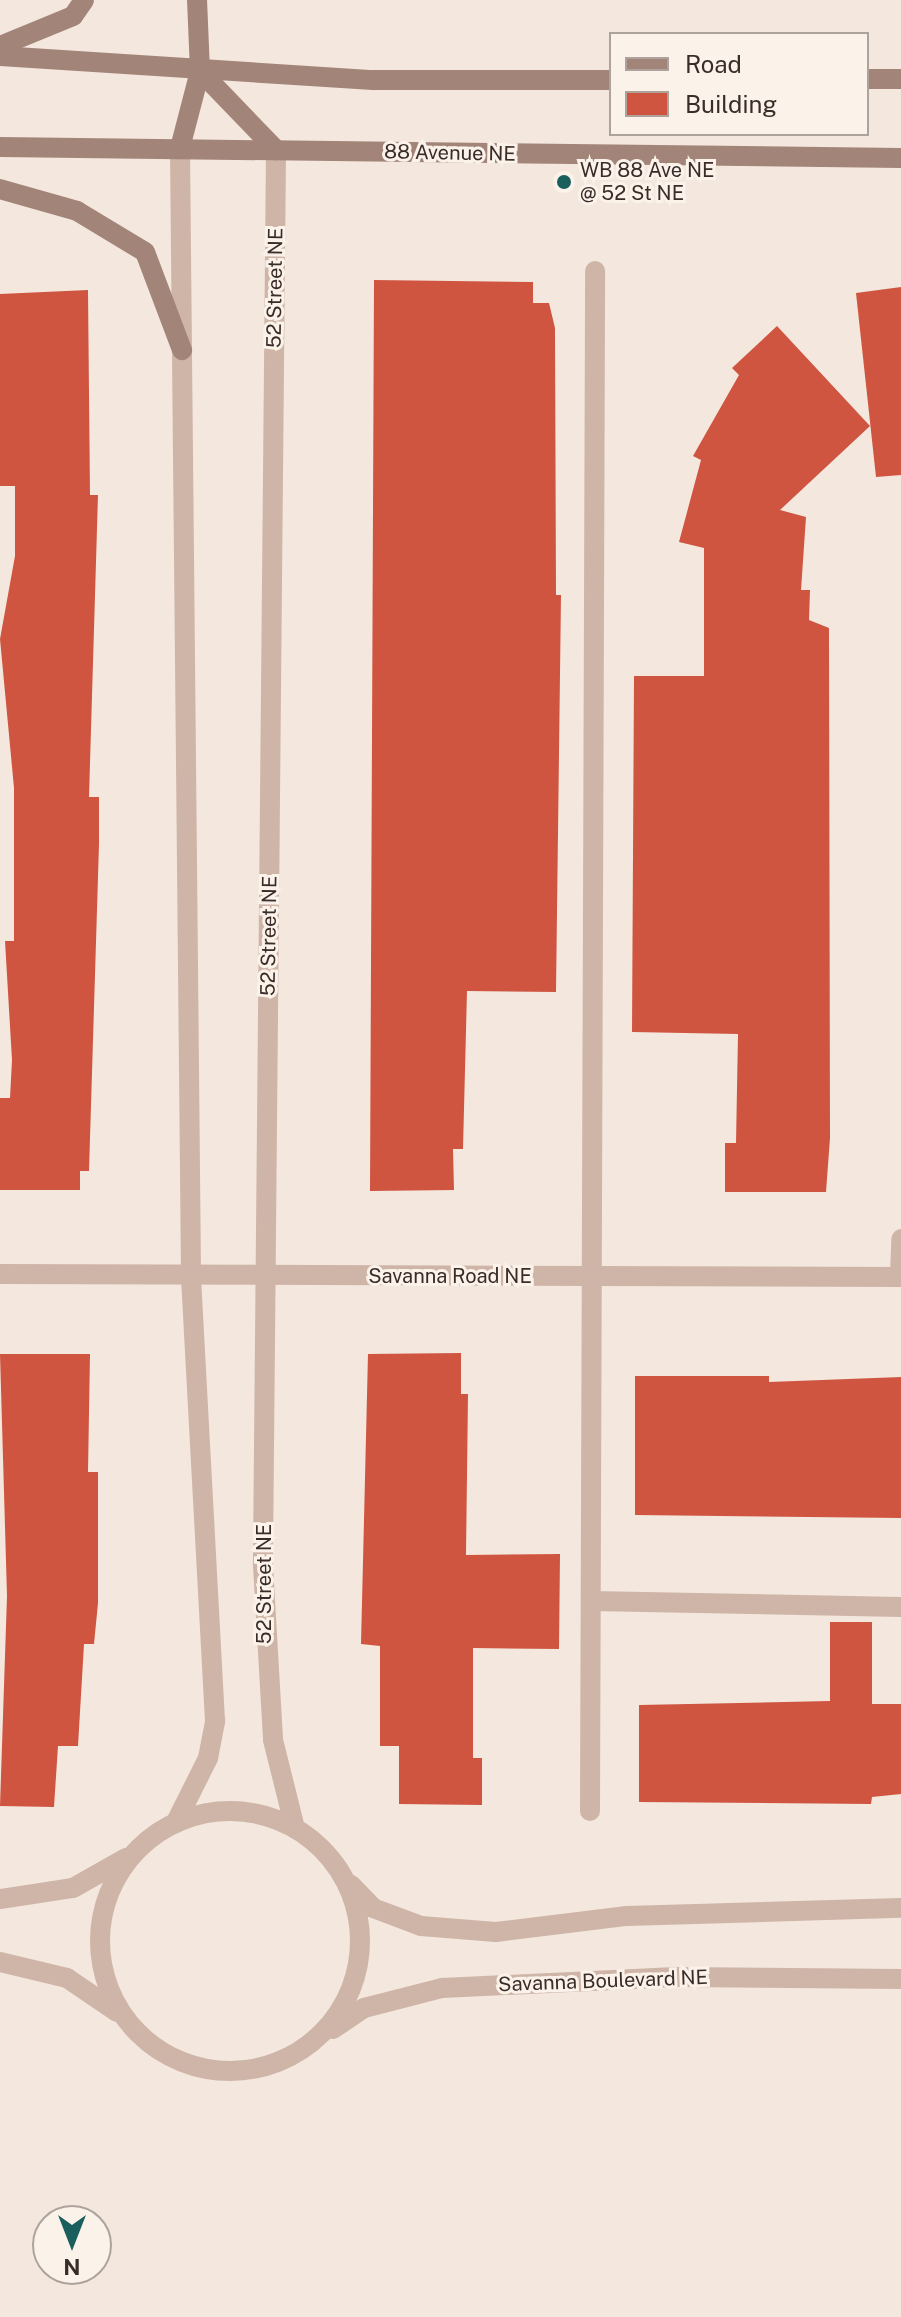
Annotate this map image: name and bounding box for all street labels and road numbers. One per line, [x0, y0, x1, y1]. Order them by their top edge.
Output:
street label: 88 Avenue NE [384, 140, 516, 166]
street label: 52 Street NE [262, 228, 288, 348]
street label: 52 Street NE [256, 876, 282, 996]
street label: Savanna Road NE [368, 1264, 532, 1288]
street label: 52 Street NE [252, 1524, 276, 1644]
street label: Savanna Boulevard NE [498, 1965, 708, 1997]

